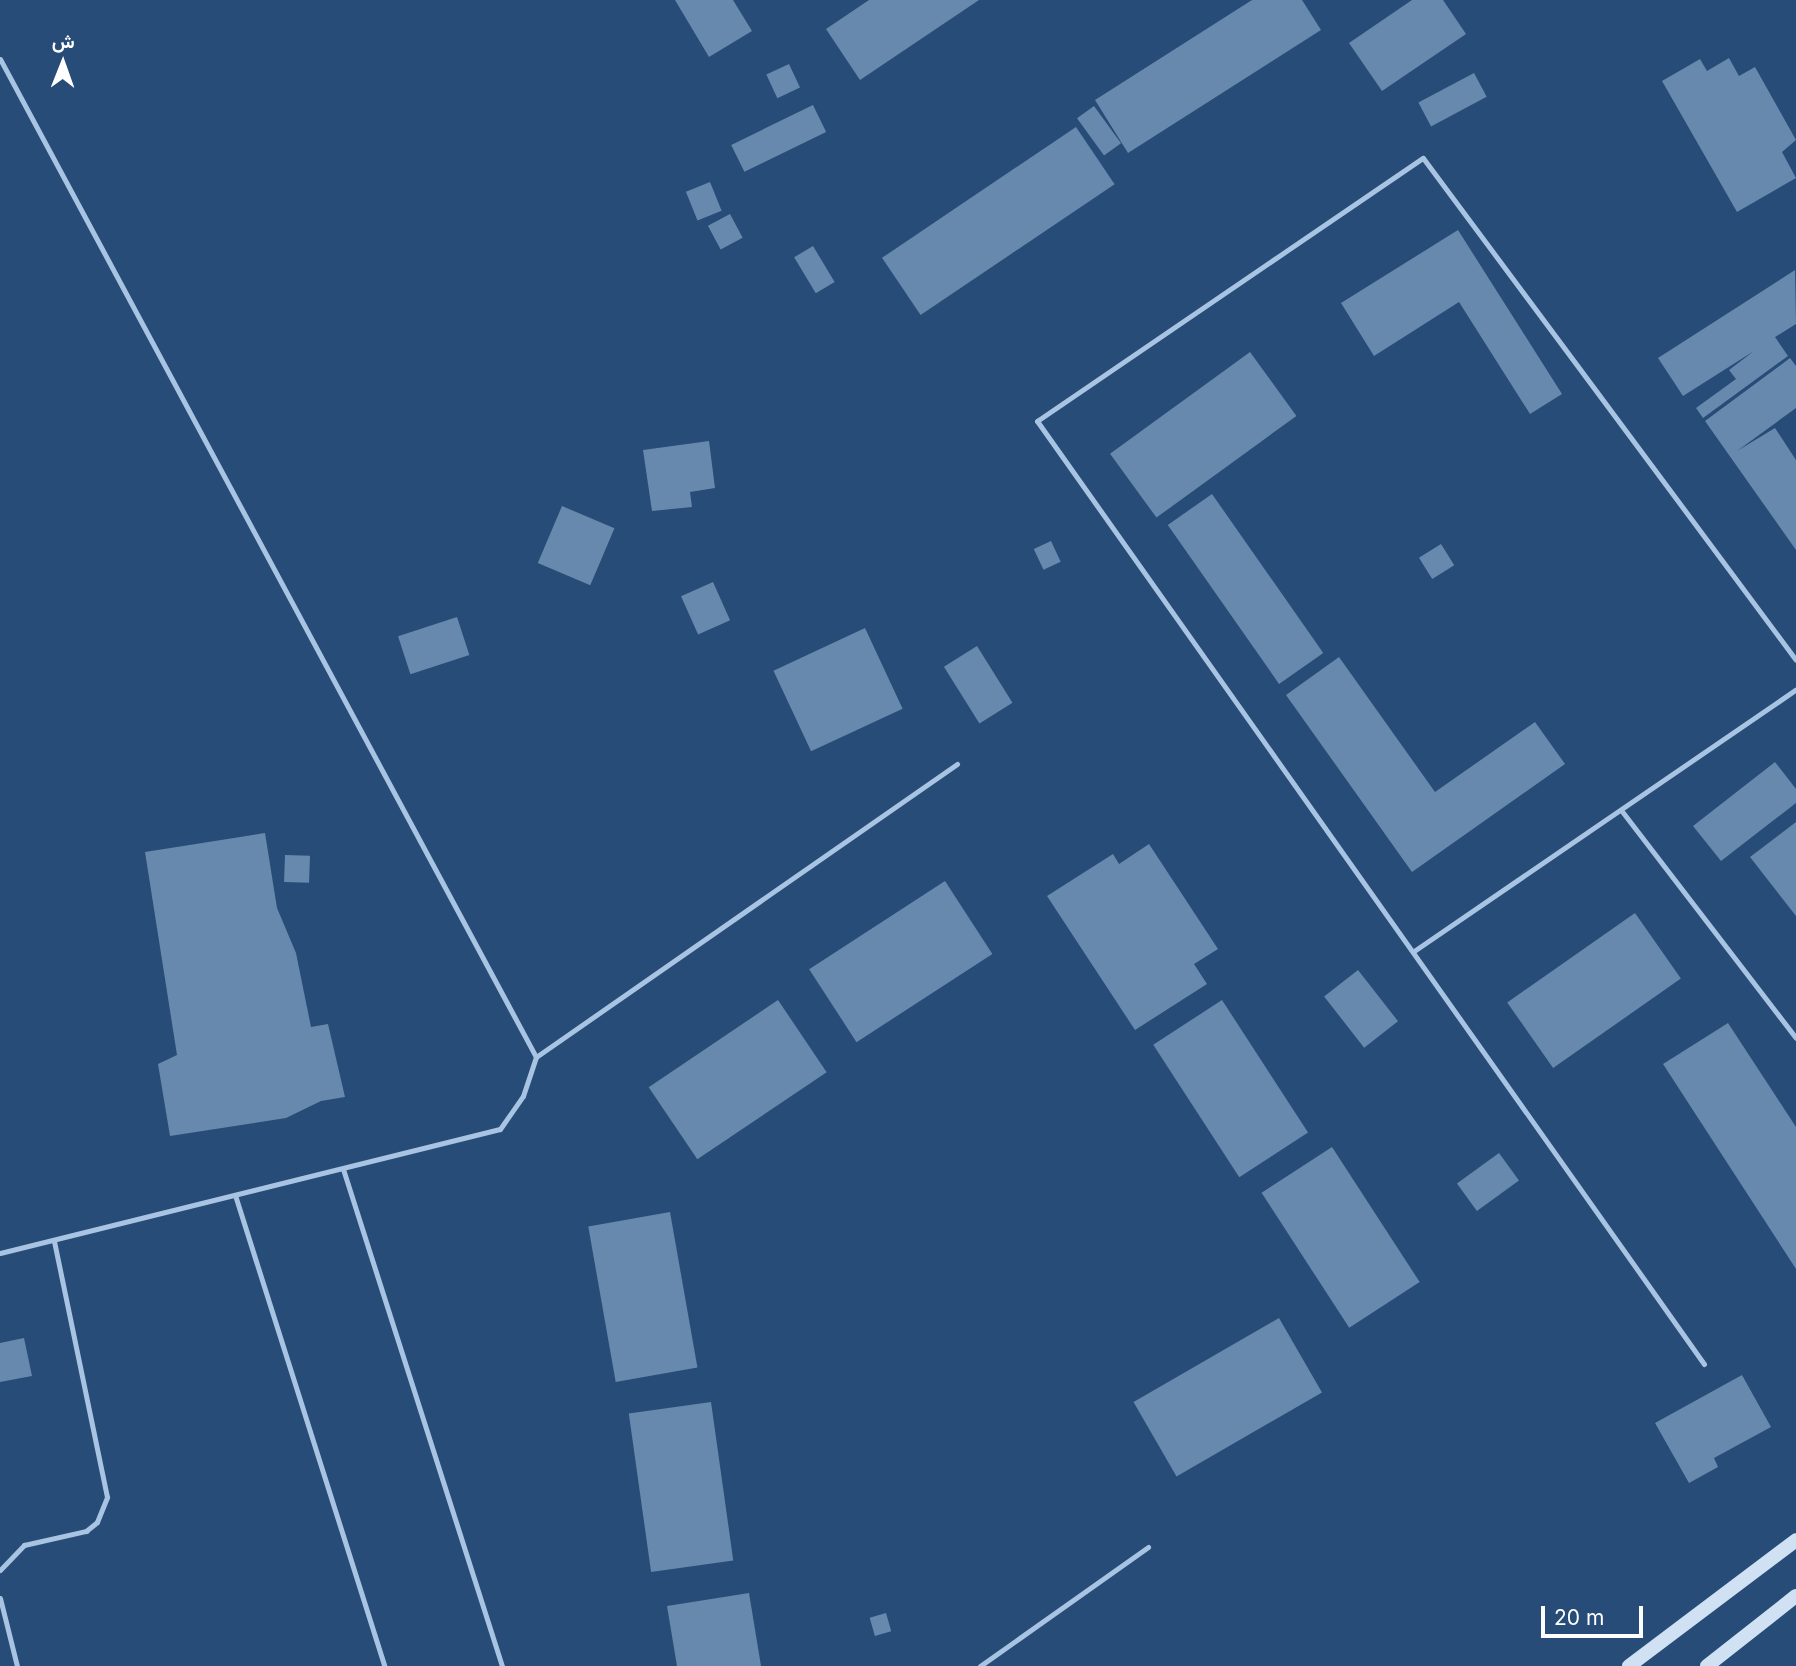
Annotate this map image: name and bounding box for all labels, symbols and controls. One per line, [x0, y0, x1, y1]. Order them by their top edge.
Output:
north arrow [28, 28, 98, 98]
text: ش [52, 30, 75, 53]
scale bar [1544, 1592, 1646, 1636]
text: 20 m [1554, 1605, 1604, 1630]

